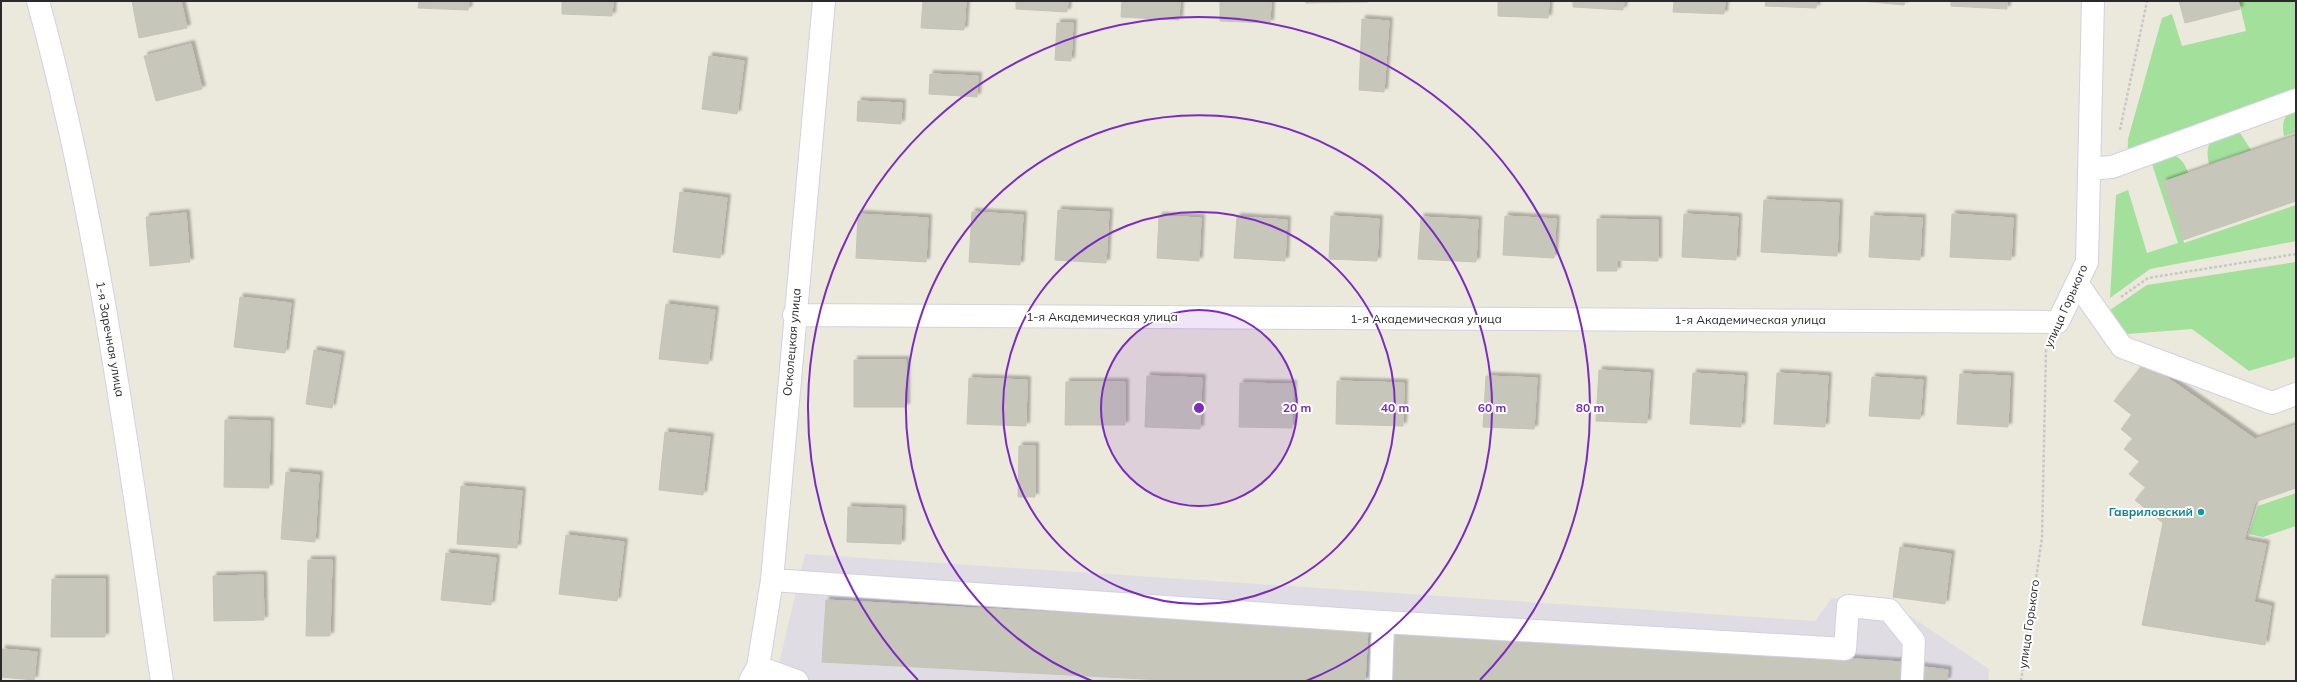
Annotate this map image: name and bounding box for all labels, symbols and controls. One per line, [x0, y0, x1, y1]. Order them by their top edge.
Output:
street label: улица Горького [2040, 262, 2091, 350]
street label: 1-я Заречная улица [93, 280, 128, 398]
street label: Осколецкая улица [779, 287, 804, 396]
street label: 1-я Академическая улица [1026, 309, 1178, 324]
street label: 1-я Академическая улица [1350, 311, 1502, 326]
street label: 1-я Академическая улица [1674, 312, 1826, 327]
text: 20 m [1283, 400, 1311, 415]
text: 40 m [1381, 400, 1409, 415]
text: 60 m [1478, 400, 1506, 415]
text: 80 m [1576, 400, 1604, 415]
centre of rings [1192, 401, 1206, 415]
place label: Гавриловский [2109, 504, 2193, 519]
marker: Гавриловский [2196, 507, 2206, 517]
street label: улица Горького [2015, 578, 2042, 670]

